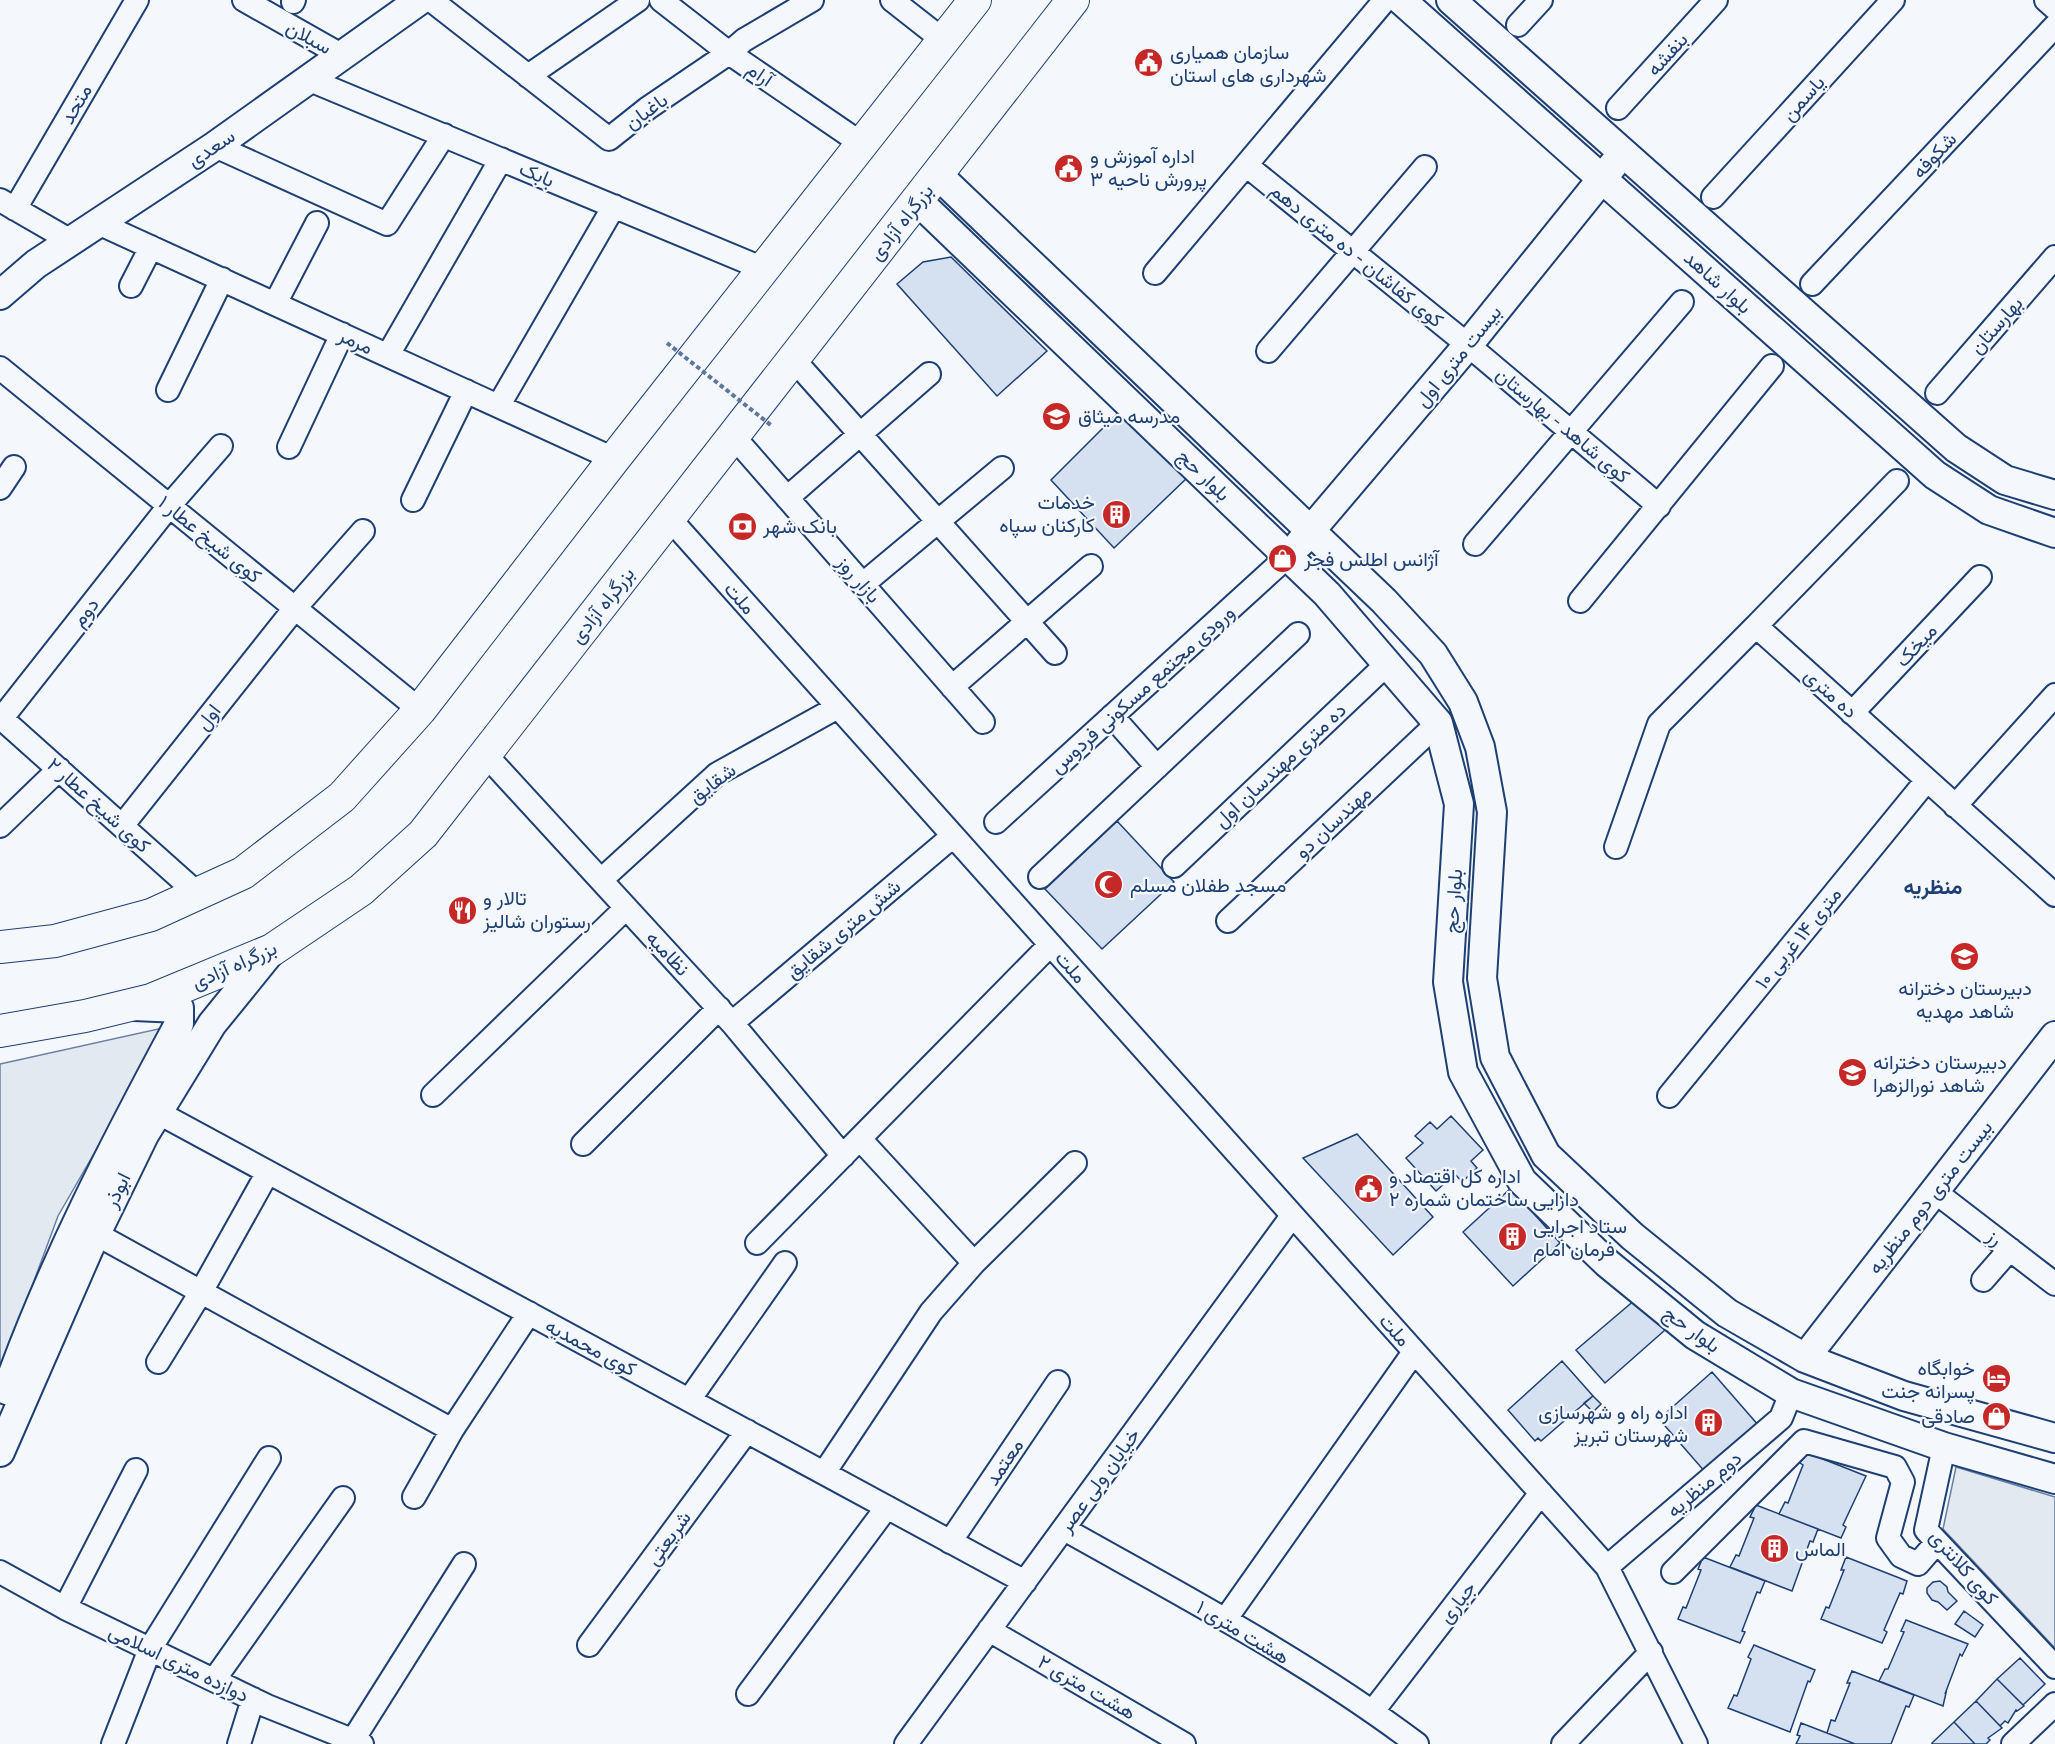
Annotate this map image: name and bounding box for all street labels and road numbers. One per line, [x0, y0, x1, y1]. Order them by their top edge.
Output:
street label: سبلان [282, 16, 335, 59]
street label: بنفشه [1642, 28, 1693, 81]
street label: آرام [742, 57, 778, 93]
street label: یاسمن [1777, 71, 1830, 126]
street label: متحد [56, 80, 97, 128]
street label: باغبان [620, 88, 672, 135]
street label: سعدی [183, 124, 239, 172]
street label: شکوفه [1907, 128, 1962, 184]
street label: بابک [516, 157, 558, 192]
street label: بزرگراه آزادی [864, 179, 939, 266]
street label: کوی کفاشان - ده متری دهم [1265, 179, 1448, 333]
street label: بلوار شاهد [1678, 246, 1756, 319]
street label: بهارستان [1965, 292, 2028, 359]
street label: بیست متری اول [1410, 301, 1507, 412]
street label: مرمر [334, 323, 377, 360]
street label: کوی شاهد - بهارستان [1491, 363, 1634, 489]
street label: بلوار حج [1171, 445, 1235, 507]
street label: کوی شیخ عطار ۱ [152, 491, 266, 590]
street label: بازار روز [830, 550, 885, 608]
street label: بزرگراه آزادی [565, 562, 640, 649]
street label: ملت [719, 577, 760, 619]
street label: دوم [67, 593, 105, 632]
street label: ورودی مجتمع مسکونی فردوس [1045, 601, 1241, 780]
street label: میخک [1891, 619, 1942, 672]
street label: ده متری [1799, 664, 1862, 724]
street label: ده متری مهندسان اول [1210, 698, 1352, 833]
street label: اول [191, 700, 226, 735]
street label: کوی شیخ عطار ۲ [41, 753, 155, 859]
street label: شقایق [684, 758, 740, 808]
street label: مهندسان دو [1290, 781, 1377, 864]
street label: بلوار حج [1440, 868, 1469, 934]
street label: شش متری شقایق [781, 875, 906, 985]
street label: ۱۰ متری ۱۴ غربی [1751, 883, 1847, 994]
street label: نظامیه [641, 926, 694, 980]
street label: بزرگراه آزادی [188, 937, 281, 995]
street label: ملت [1050, 946, 1091, 988]
street label: بیست متری دوم منظریه [1863, 1116, 1998, 1279]
street label: ابوذر [99, 1169, 137, 1213]
street label: رز [1981, 1224, 2007, 1251]
street label: بلوار حج [1658, 1301, 1725, 1359]
street label: ملت [1374, 1309, 1415, 1351]
street label: کوی محمدیه [541, 1314, 640, 1382]
street label: خیابان ولی عصر [1053, 1424, 1146, 1538]
street label: معتمد [981, 1435, 1028, 1490]
street label: دوم منظریه [1662, 1447, 1747, 1523]
street label: شریعتی [641, 1507, 697, 1570]
street label: کوی کلانتری [1924, 1525, 2003, 1610]
street label: جباری [1434, 1577, 1482, 1628]
street label: هشت متری ۱ [1192, 1596, 1293, 1670]
street label: دوازده متری اسلامی [105, 1620, 253, 1708]
street label: هشت متری ۲ [1033, 1650, 1140, 1726]

